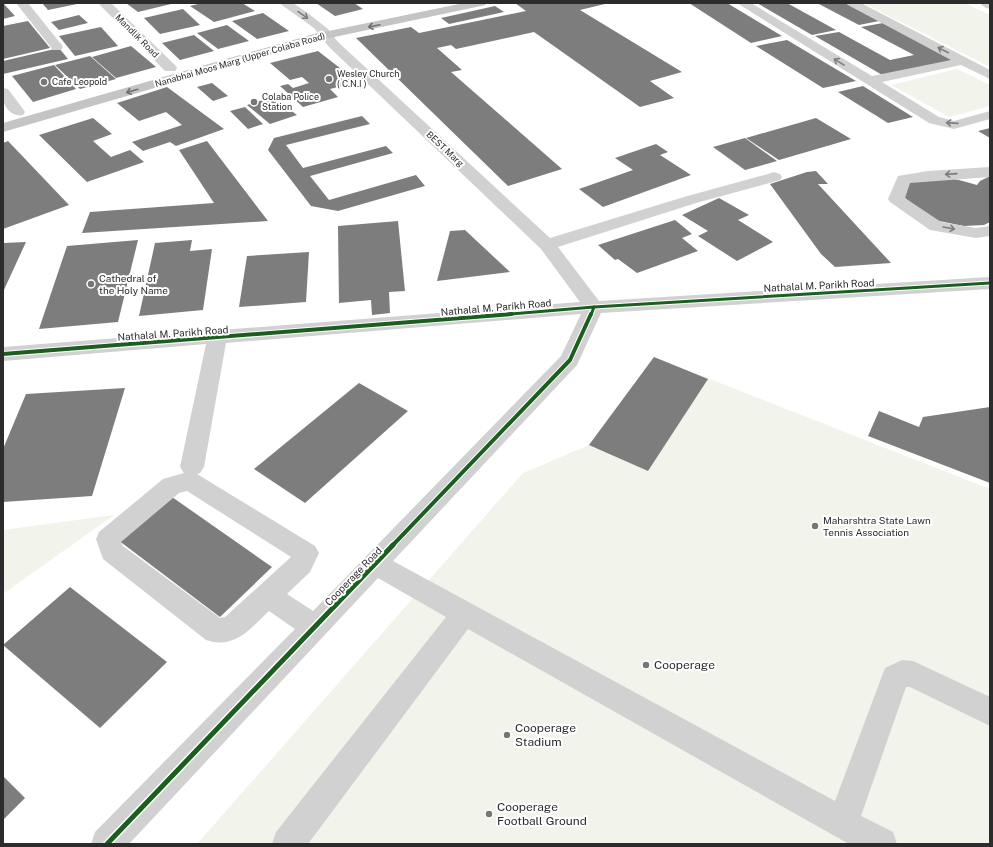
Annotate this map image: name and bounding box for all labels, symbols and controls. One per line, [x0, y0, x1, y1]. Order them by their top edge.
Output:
one-way arrow [297, 11, 308, 19]
street label: Mandlik Road [113, 12, 161, 60]
one-way arrow [368, 22, 381, 30]
street label: Nanabhai Moos Marg (Upper Colaba Road) [153, 30, 327, 89]
one-way arrow [937, 46, 949, 54]
one-way arrow [834, 58, 845, 66]
place label: Wesley Church ( C.N.I ) [337, 68, 399, 89]
marker: Wesley Church ( C.N.I ) [324, 74, 334, 84]
place label: Cafe Leopold [52, 76, 107, 87]
marker: Cafe Leopold [39, 77, 49, 87]
one-way arrow [126, 88, 139, 95]
place label: Colaba Police Station [262, 91, 319, 112]
marker: Colaba Police Station [249, 97, 259, 107]
one-way arrow [946, 120, 959, 127]
street label: BEST Marg [424, 129, 467, 169]
one-way arrow [945, 171, 958, 178]
one-way arrow [942, 225, 955, 233]
place label: Cathedral of the Holy Name [99, 272, 168, 296]
street label: Nathalal M. Parikh Road [763, 276, 875, 294]
marker: Cathedral of the Holy Name [86, 279, 96, 289]
street label: Nathalal M. Parikh Road [440, 296, 552, 318]
street label: Nathalal M. Parikh Road [117, 323, 229, 343]
place label: Maharshtra State Lawn Tennis Association [823, 514, 931, 538]
marker: Maharshtra State Lawn Tennis Association [810, 521, 820, 531]
street label: Cooperage Road [322, 544, 384, 608]
place label: Cooperage [654, 658, 715, 672]
marker: Cooperage [641, 660, 651, 670]
place label: Cooperage Stadium [515, 721, 576, 749]
marker: Cooperage Stadium [502, 730, 512, 740]
place label: Cooperage Football Ground [497, 800, 587, 828]
marker: Cooperage Football Ground [484, 809, 494, 819]

